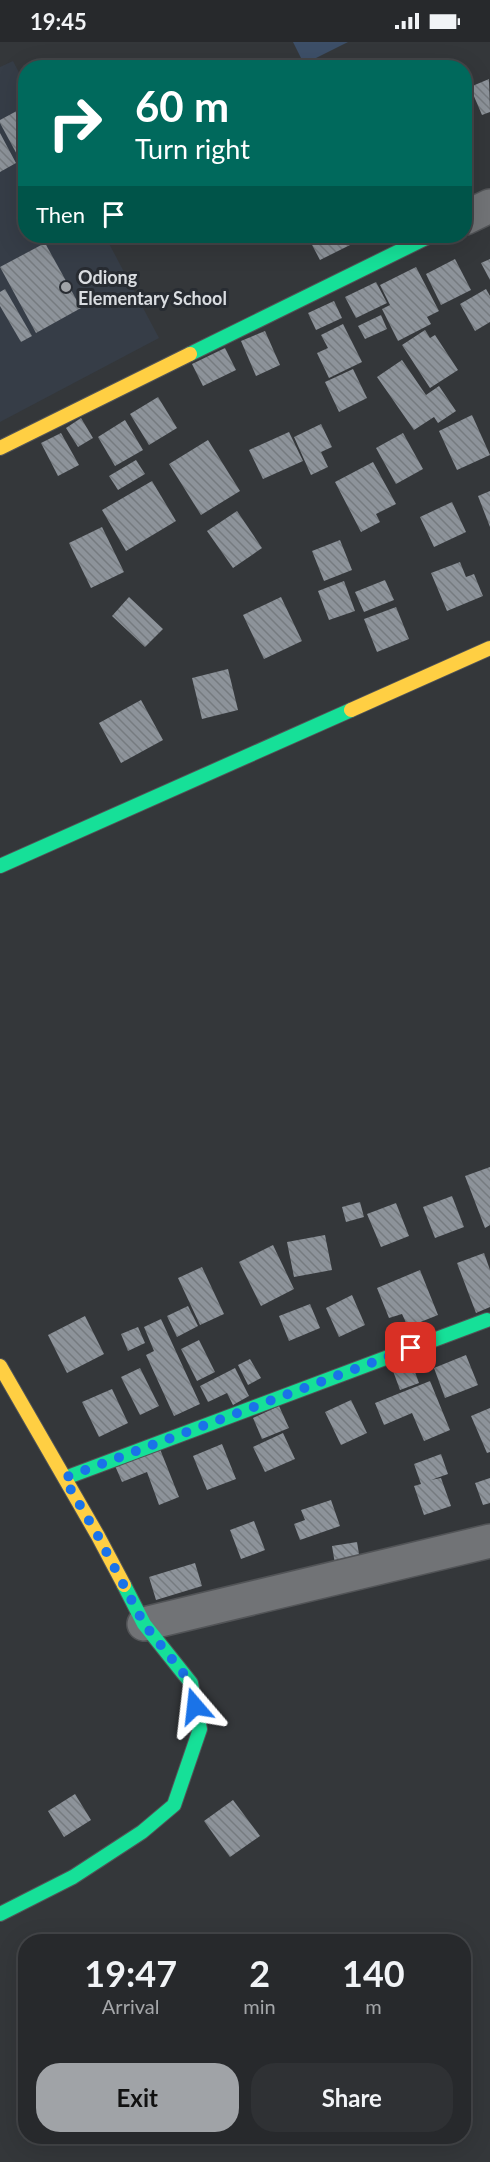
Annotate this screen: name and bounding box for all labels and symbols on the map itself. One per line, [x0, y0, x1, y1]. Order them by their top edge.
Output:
place label: Odiong Elementary School [78, 266, 227, 309]
marker: Odiong Elementary School [59, 280, 73, 294]
pin [385, 1322, 436, 1373]
position arrow [163, 1674, 227, 1738]

